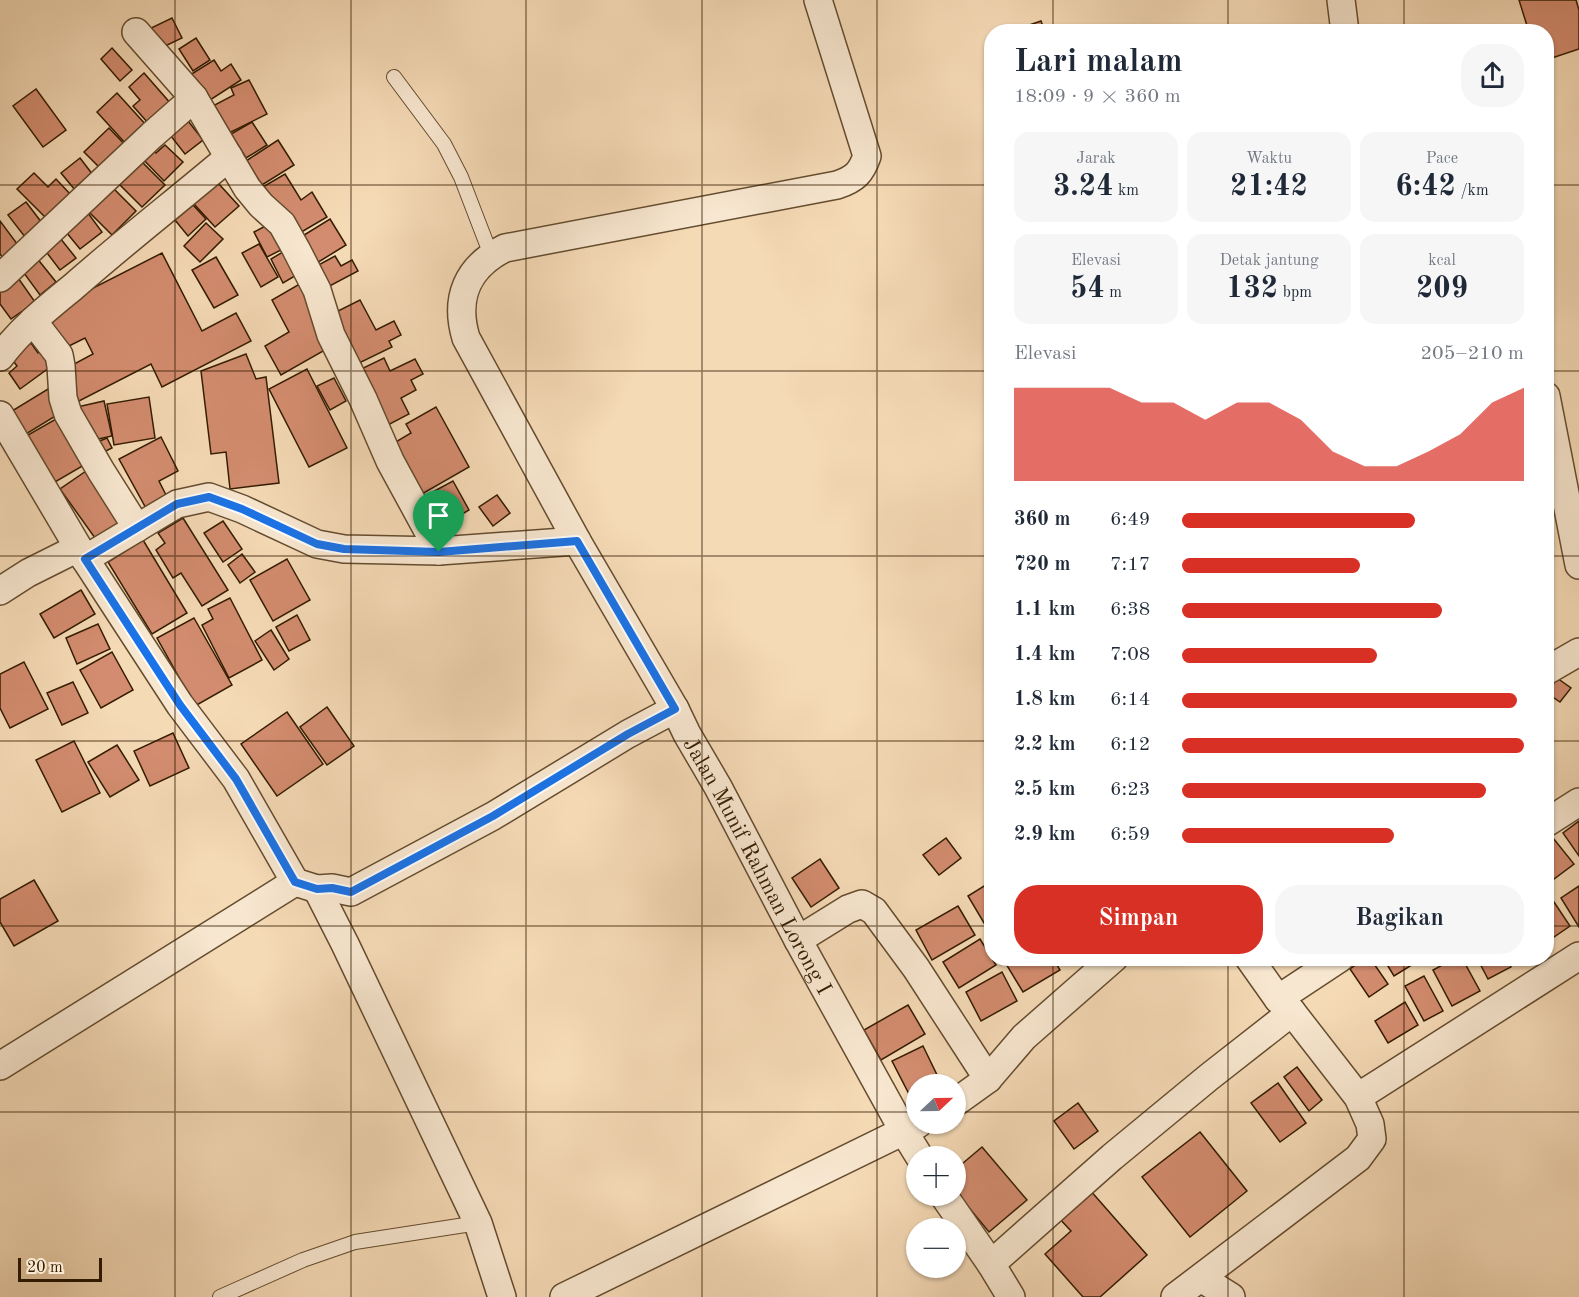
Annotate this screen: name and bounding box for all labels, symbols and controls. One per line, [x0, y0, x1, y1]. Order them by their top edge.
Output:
button: share [1461, 44, 1524, 107]
text: Lari malam [1014, 46, 1183, 79]
text: 18:09 · 9 × 360 m [1014, 87, 1181, 107]
text: Jarak [1076, 151, 1116, 167]
text: Waktu [1246, 151, 1292, 167]
text: Pace [1426, 151, 1458, 167]
text: 3.24 [1053, 172, 1114, 202]
text: 21:42 [1230, 172, 1308, 202]
text: 6:42 [1395, 172, 1456, 202]
text: km [1114, 183, 1139, 199]
text: /km [1456, 183, 1489, 199]
text: Elevasi [1071, 253, 1121, 269]
text: Detak jantung [1219, 253, 1319, 269]
text: kcal [1428, 253, 1456, 269]
text: 54 [1070, 274, 1105, 304]
text: 132 [1226, 274, 1278, 304]
text: 209 [1416, 274, 1468, 304]
text: m [1105, 285, 1122, 301]
text: bpm [1278, 285, 1312, 301]
text: Elevasi [1014, 344, 1076, 364]
text: 205–210 m [1421, 344, 1524, 364]
pin [413, 490, 464, 552]
icon: arrive [422, 499, 455, 532]
text: 360 m [1014, 510, 1070, 530]
text: 6:49 [1110, 510, 1150, 530]
text: 720 m [1014, 555, 1070, 575]
text: 7:17 [1110, 555, 1150, 575]
text: 1.1 km [1014, 600, 1076, 620]
text: 6:38 [1110, 600, 1150, 620]
text: 1.4 km [1014, 645, 1076, 665]
text: 7:08 [1110, 645, 1150, 665]
text: 1.8 km [1014, 690, 1076, 710]
text: 6:14 [1110, 690, 1150, 710]
street label: Jalan Munif Rahman Lorong I [678, 734, 835, 999]
text: 2.2 km [1014, 735, 1076, 755]
text: 6:12 [1110, 735, 1150, 755]
text: 2.5 km [1014, 780, 1076, 800]
text: 6:23 [1110, 780, 1150, 800]
text: 2.9 km [1014, 825, 1076, 845]
text: 6:59 [1110, 825, 1150, 845]
button: Simpan [1014, 885, 1263, 954]
button: Bagikan [1275, 885, 1524, 954]
north arrow [906, 1074, 966, 1134]
map controls [906, 1074, 966, 1278]
button: + [906, 1146, 966, 1206]
button: − [906, 1218, 966, 1278]
scale bar [18, 1255, 102, 1282]
text: 20 m [27, 1260, 63, 1276]

